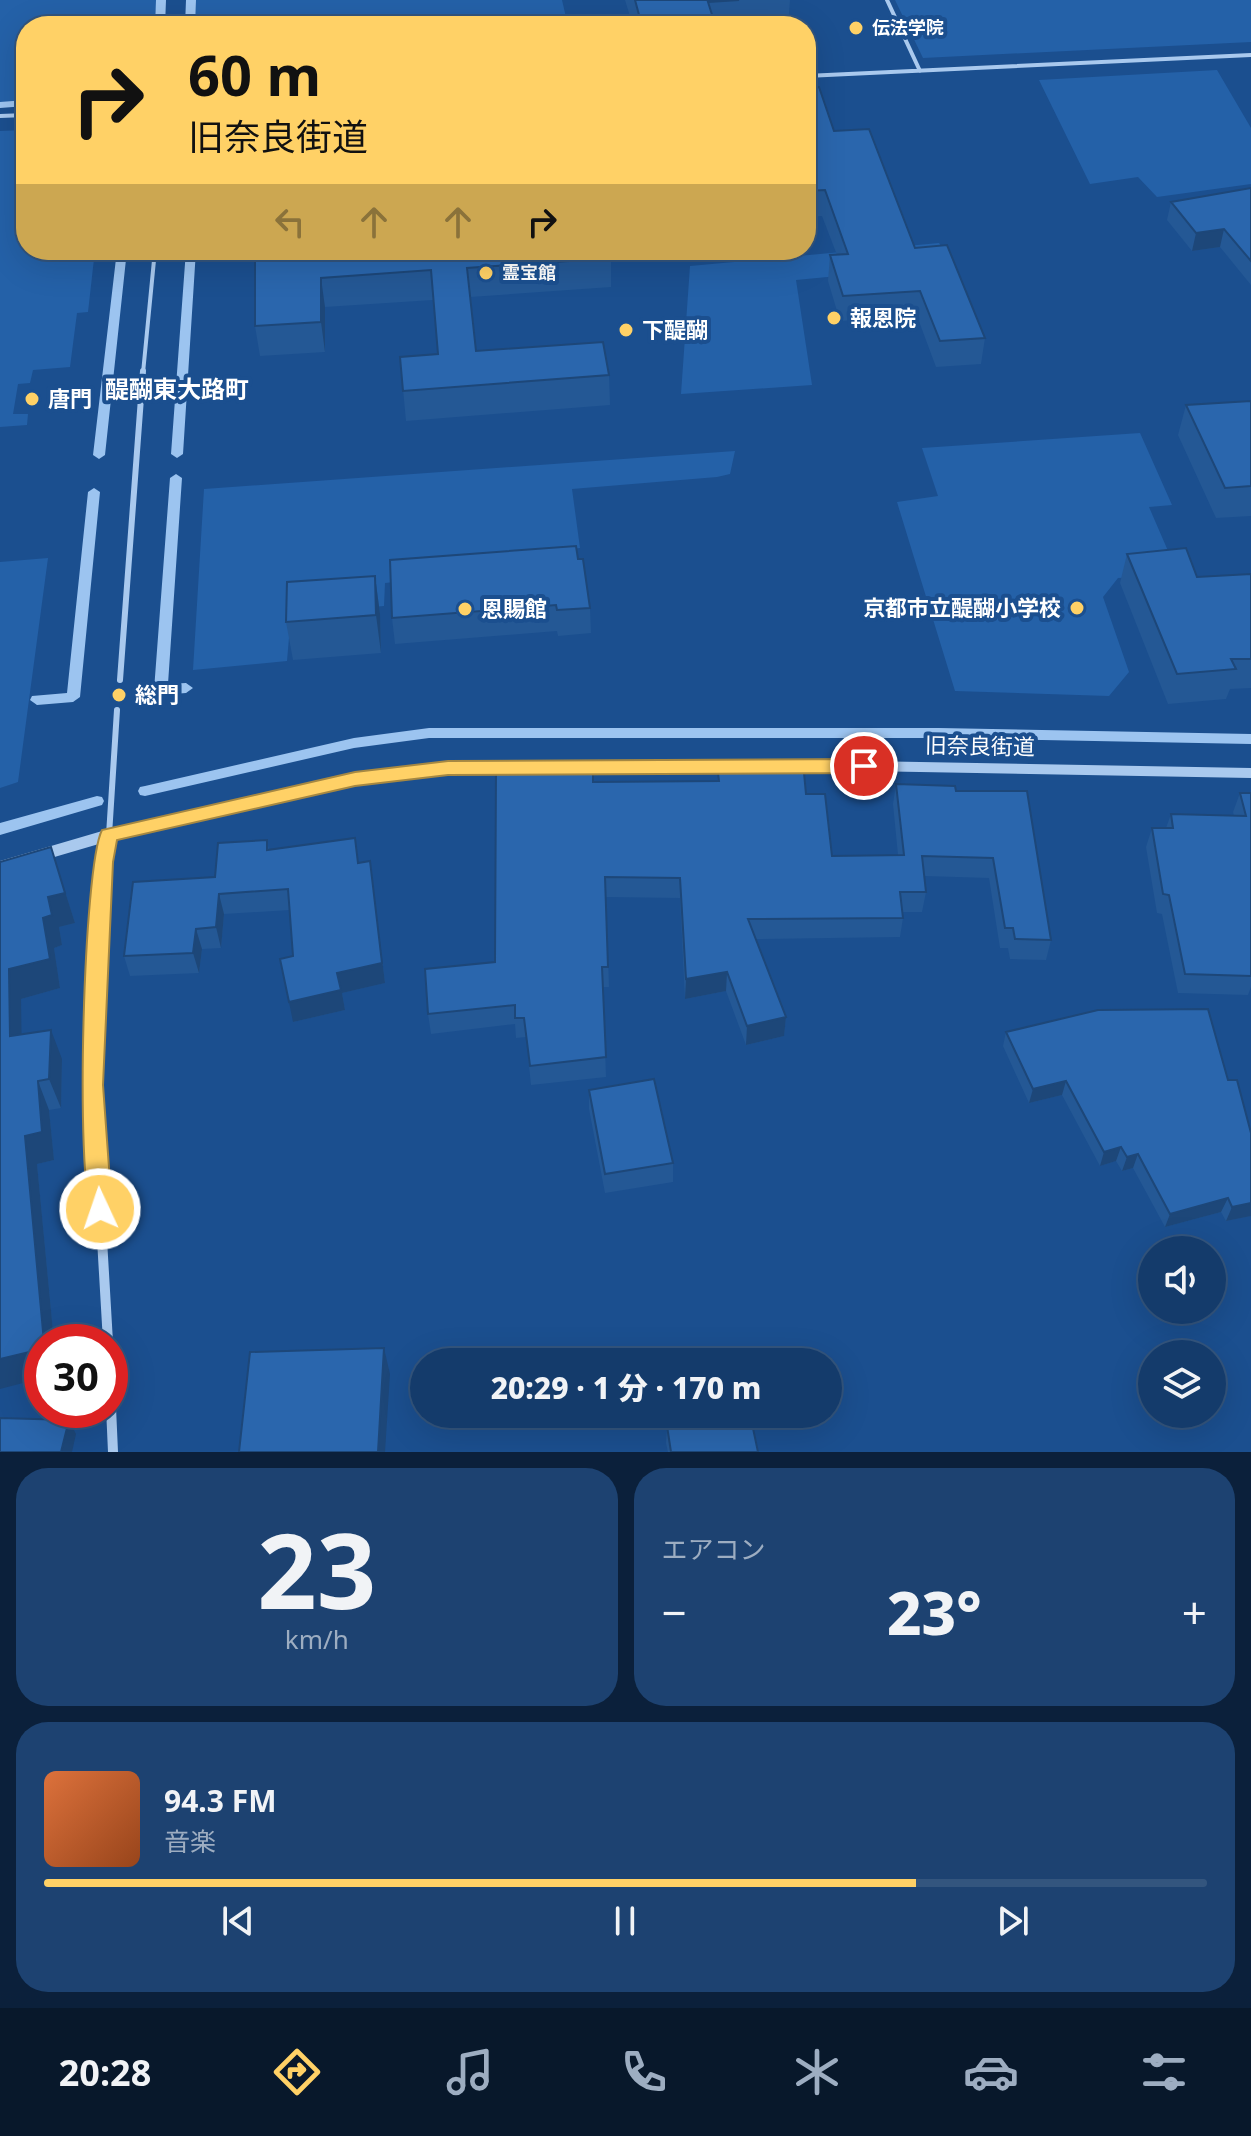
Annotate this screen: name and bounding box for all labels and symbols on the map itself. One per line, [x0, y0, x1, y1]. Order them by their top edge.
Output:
place label: 伝法学院 [872, 15, 944, 39]
marker: 伝法学院 [847, 19, 865, 37]
place label: 霊宝館 [502, 260, 556, 284]
marker: 霊宝館 [477, 264, 495, 282]
place label: 報恩院 [850, 302, 916, 332]
marker: 報恩院 [825, 309, 843, 327]
place label: 下醍醐 [642, 314, 708, 344]
marker: 下醍醐 [617, 321, 635, 339]
district label: 醍醐東大路町 [105, 372, 249, 405]
place label: 唐門 [48, 383, 92, 413]
marker: 唐門 [23, 390, 41, 408]
place label: 京都市立醍醐小学校 [863, 592, 1061, 622]
place label: 恩賜館 [481, 593, 547, 623]
marker: 京都市立醍醐小学校 [1068, 599, 1086, 617]
marker: 恩賜館 [456, 600, 474, 618]
place label: 総門 [135, 679, 179, 709]
marker: 総門 [110, 686, 128, 704]
street label: 旧奈良街道 [925, 729, 1035, 761]
pin [830, 732, 898, 800]
position arrow [58, 1167, 142, 1251]
speed limit sign: 30 [24, 1324, 128, 1428]

